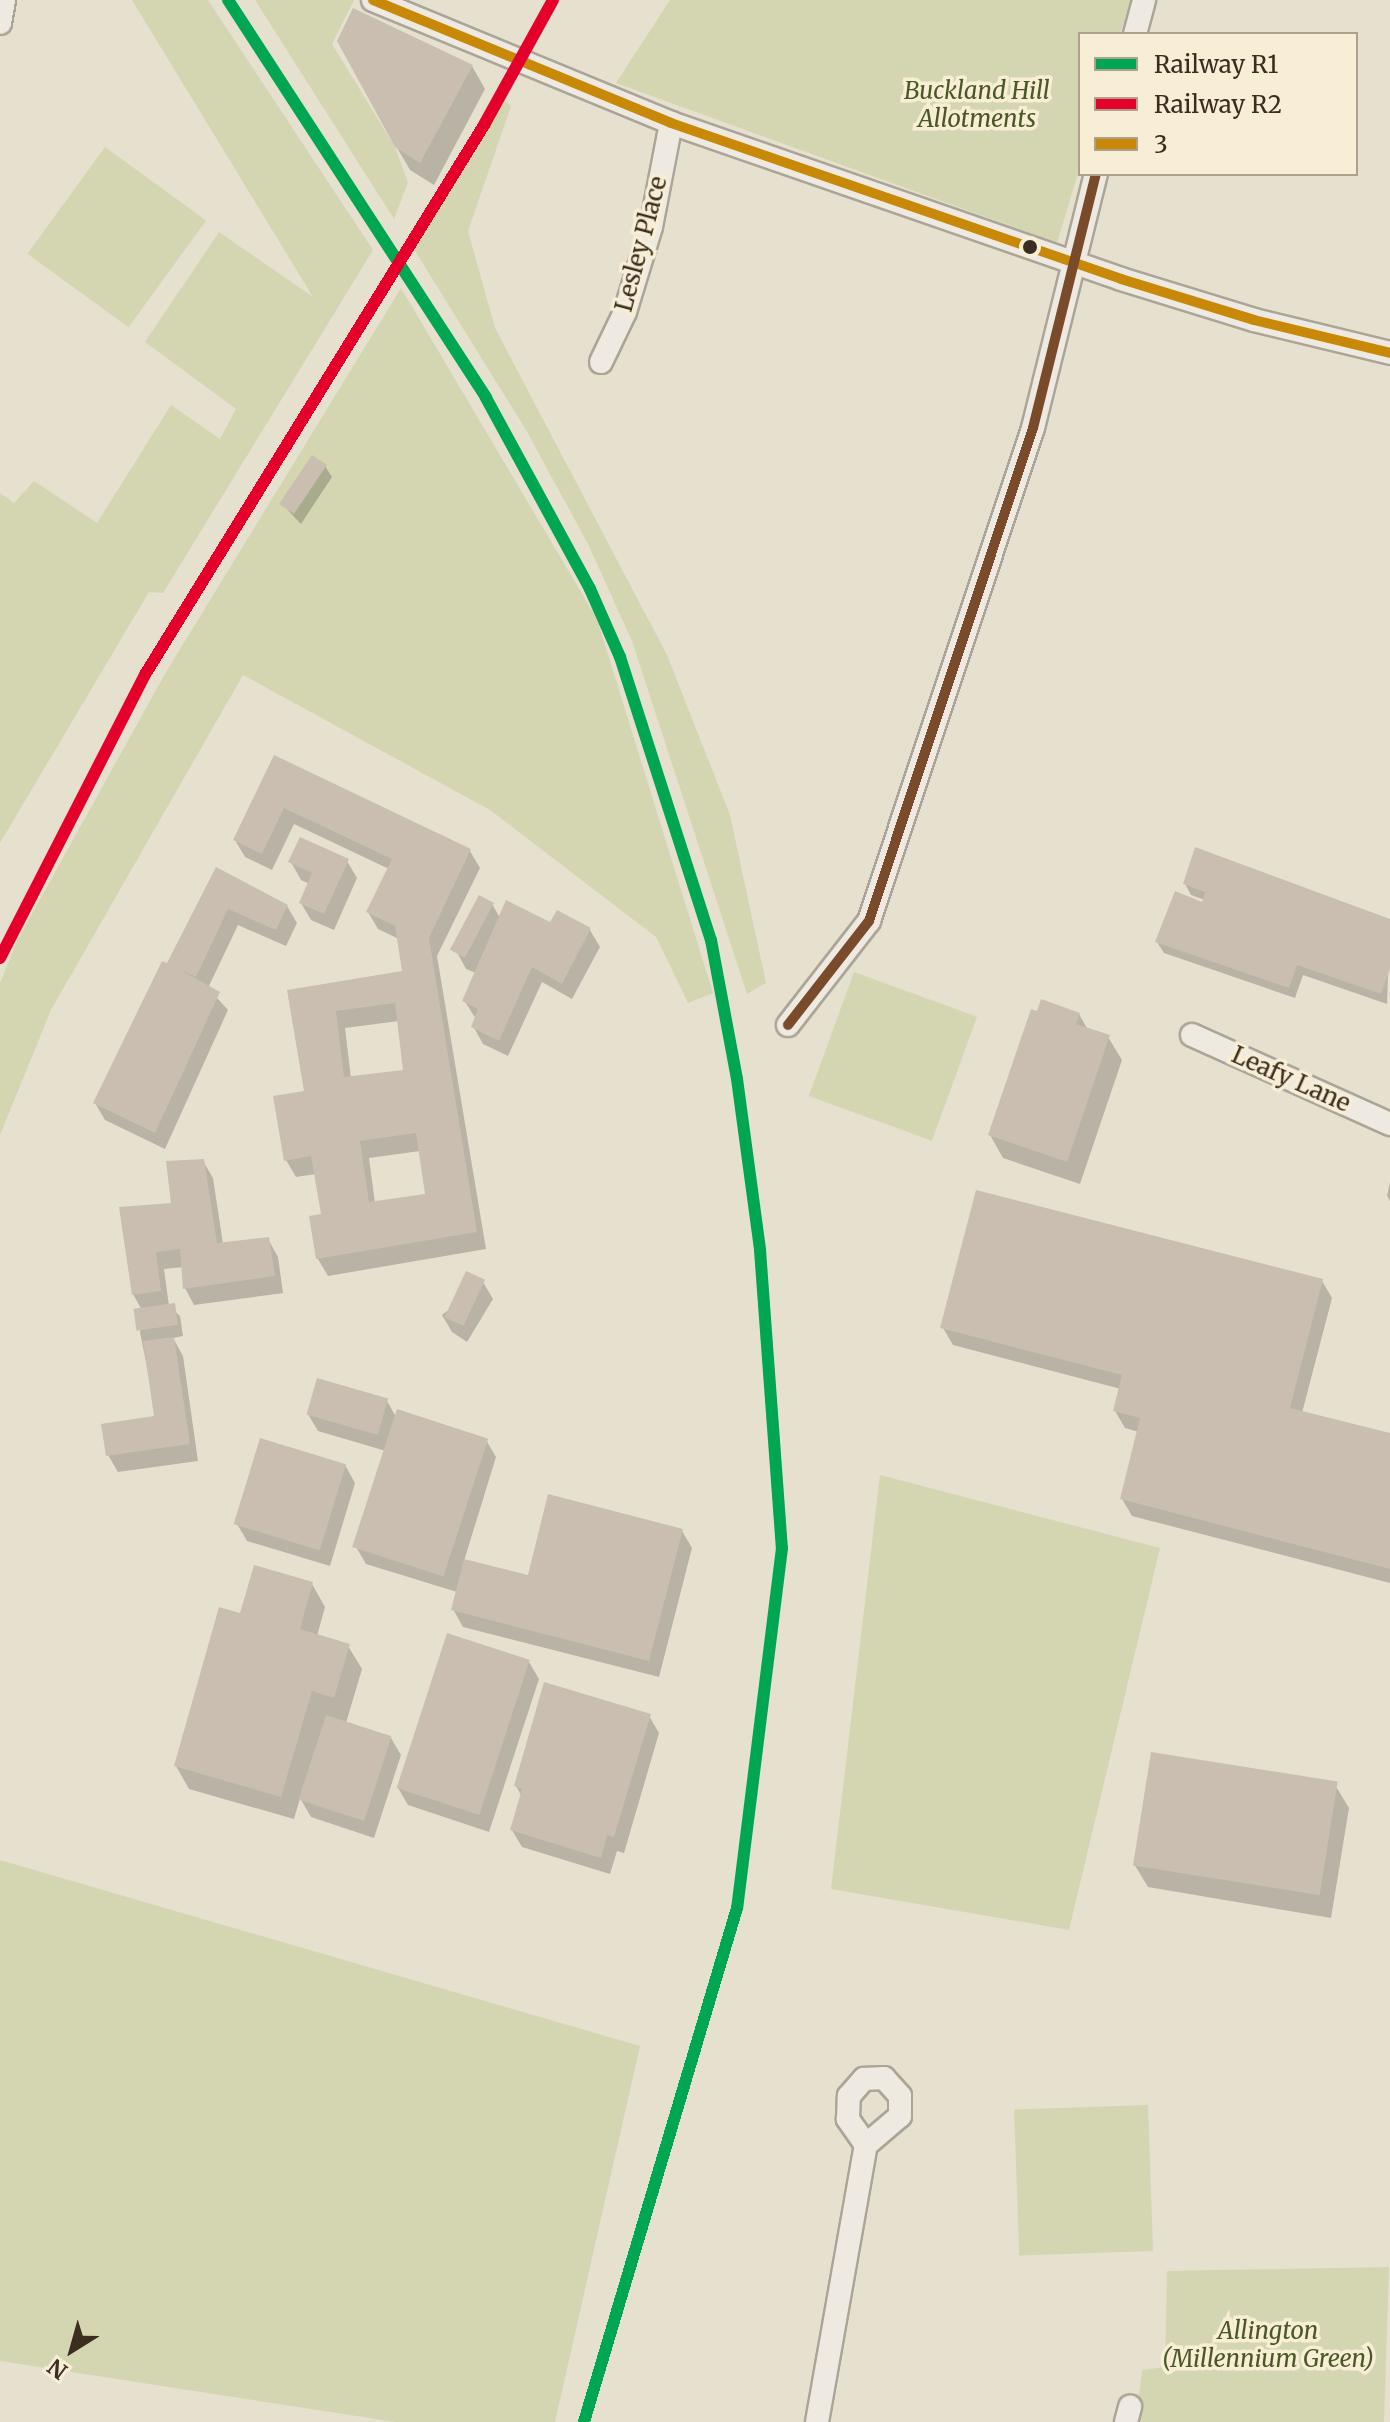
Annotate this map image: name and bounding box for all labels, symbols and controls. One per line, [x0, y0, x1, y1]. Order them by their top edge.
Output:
legend [1078, 32, 1358, 176]
text: Railway R1 [1154, 49, 1278, 80]
park label: Buckland Hill Allotments [904, 77, 1050, 133]
text: Railway R2 [1154, 89, 1282, 120]
text: 3 [1154, 129, 1168, 160]
street label: Lesley Place [609, 173, 673, 315]
unlabelled marker [1022, 239, 1038, 255]
street label: Leafy Lane [1227, 1040, 1355, 1118]
north arrow [32, 2310, 112, 2390]
park label: Allington (Millennium Green) [1162, 2317, 1374, 2373]
text: N [42, 2353, 73, 2386]

